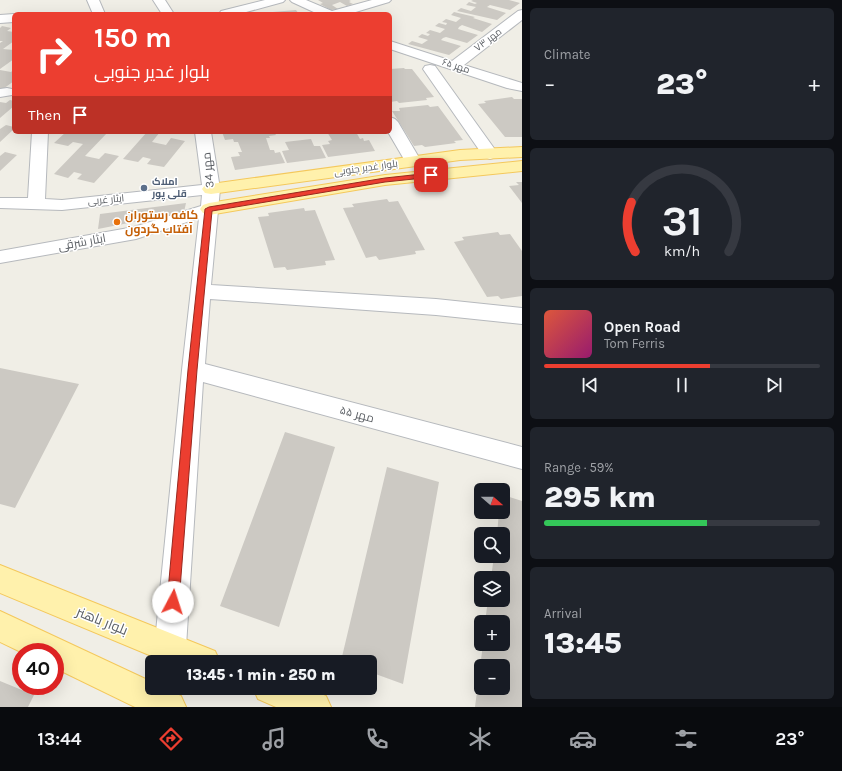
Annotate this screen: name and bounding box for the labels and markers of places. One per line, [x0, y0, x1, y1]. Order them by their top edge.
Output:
pin [414, 158, 448, 192]
place label: املاک قلی پور [151, 176, 187, 201]
marker: املاک قلی پور [139, 183, 149, 193]
place label: کافه رستوران آفتاب گردون [125, 208, 198, 237]
marker: کافه رستوران آفتاب گردون [112, 217, 122, 227]

